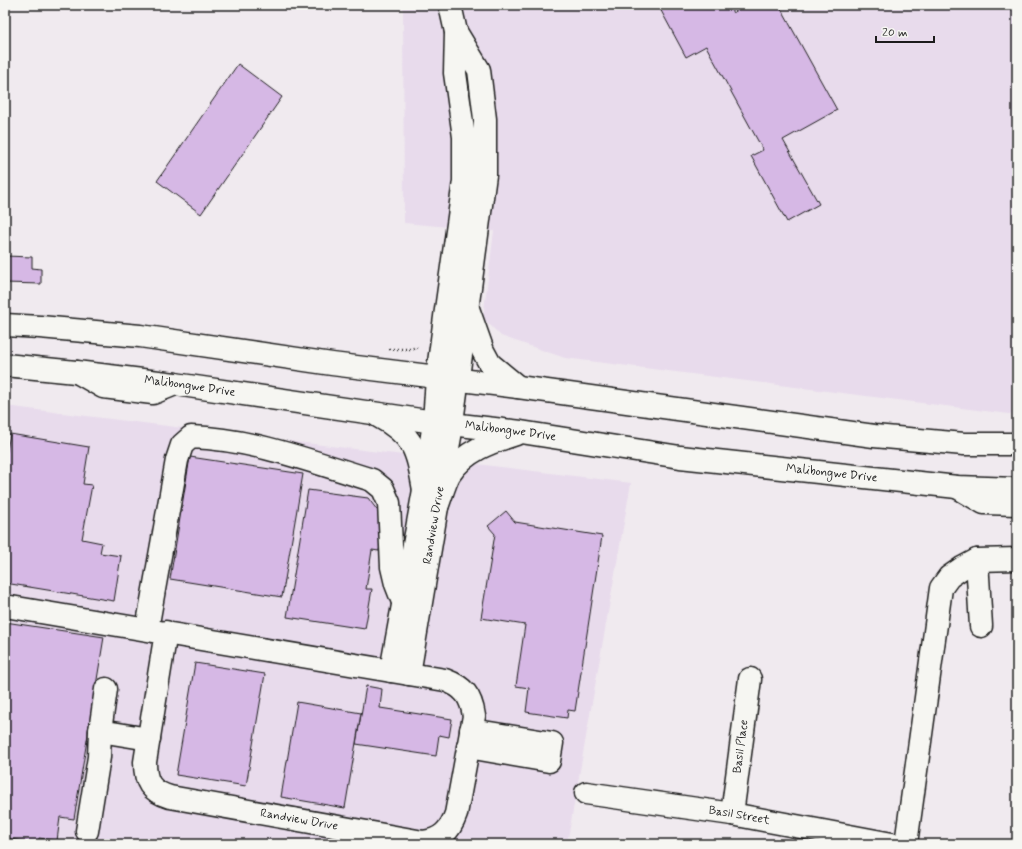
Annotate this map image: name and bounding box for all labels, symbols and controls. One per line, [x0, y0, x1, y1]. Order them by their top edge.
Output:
scale bar [876, 18, 934, 44]
text: 20 m [882, 25, 908, 41]
street label: Malibongwe Drive [143, 372, 236, 401]
street label: Malibongwe Drive [464, 418, 557, 445]
street label: Malibongwe Drive [785, 461, 878, 486]
street label: Randview Drive [420, 485, 449, 565]
street label: Basil Place [729, 719, 752, 774]
street label: Basil Street [708, 803, 771, 829]
street label: Randview Drive [259, 805, 339, 835]

